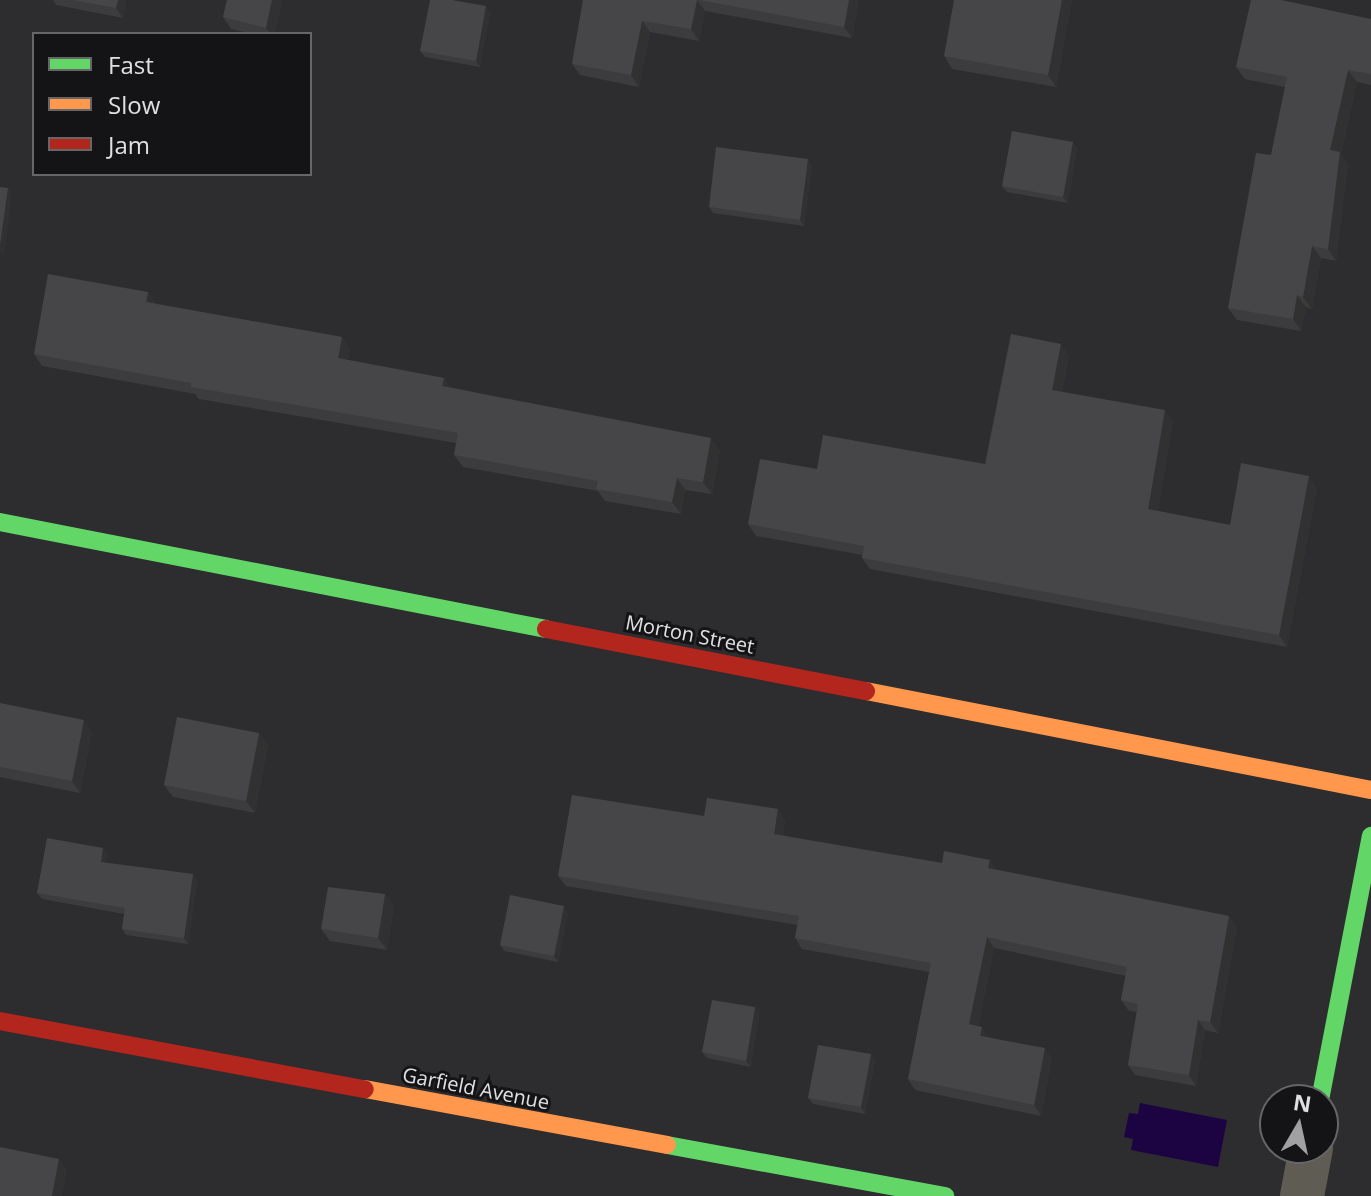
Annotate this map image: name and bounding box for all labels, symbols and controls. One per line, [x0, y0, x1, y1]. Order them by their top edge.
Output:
legend [32, 32, 312, 176]
text: Fast [108, 48, 154, 81]
text: Slow [108, 88, 160, 121]
text: Jam [108, 128, 150, 161]
street label: Morton Street [624, 610, 756, 658]
street label: Garfield Avenue [401, 1062, 551, 1114]
north arrow [1259, 1084, 1339, 1164]
text: N [1291, 1086, 1314, 1118]

